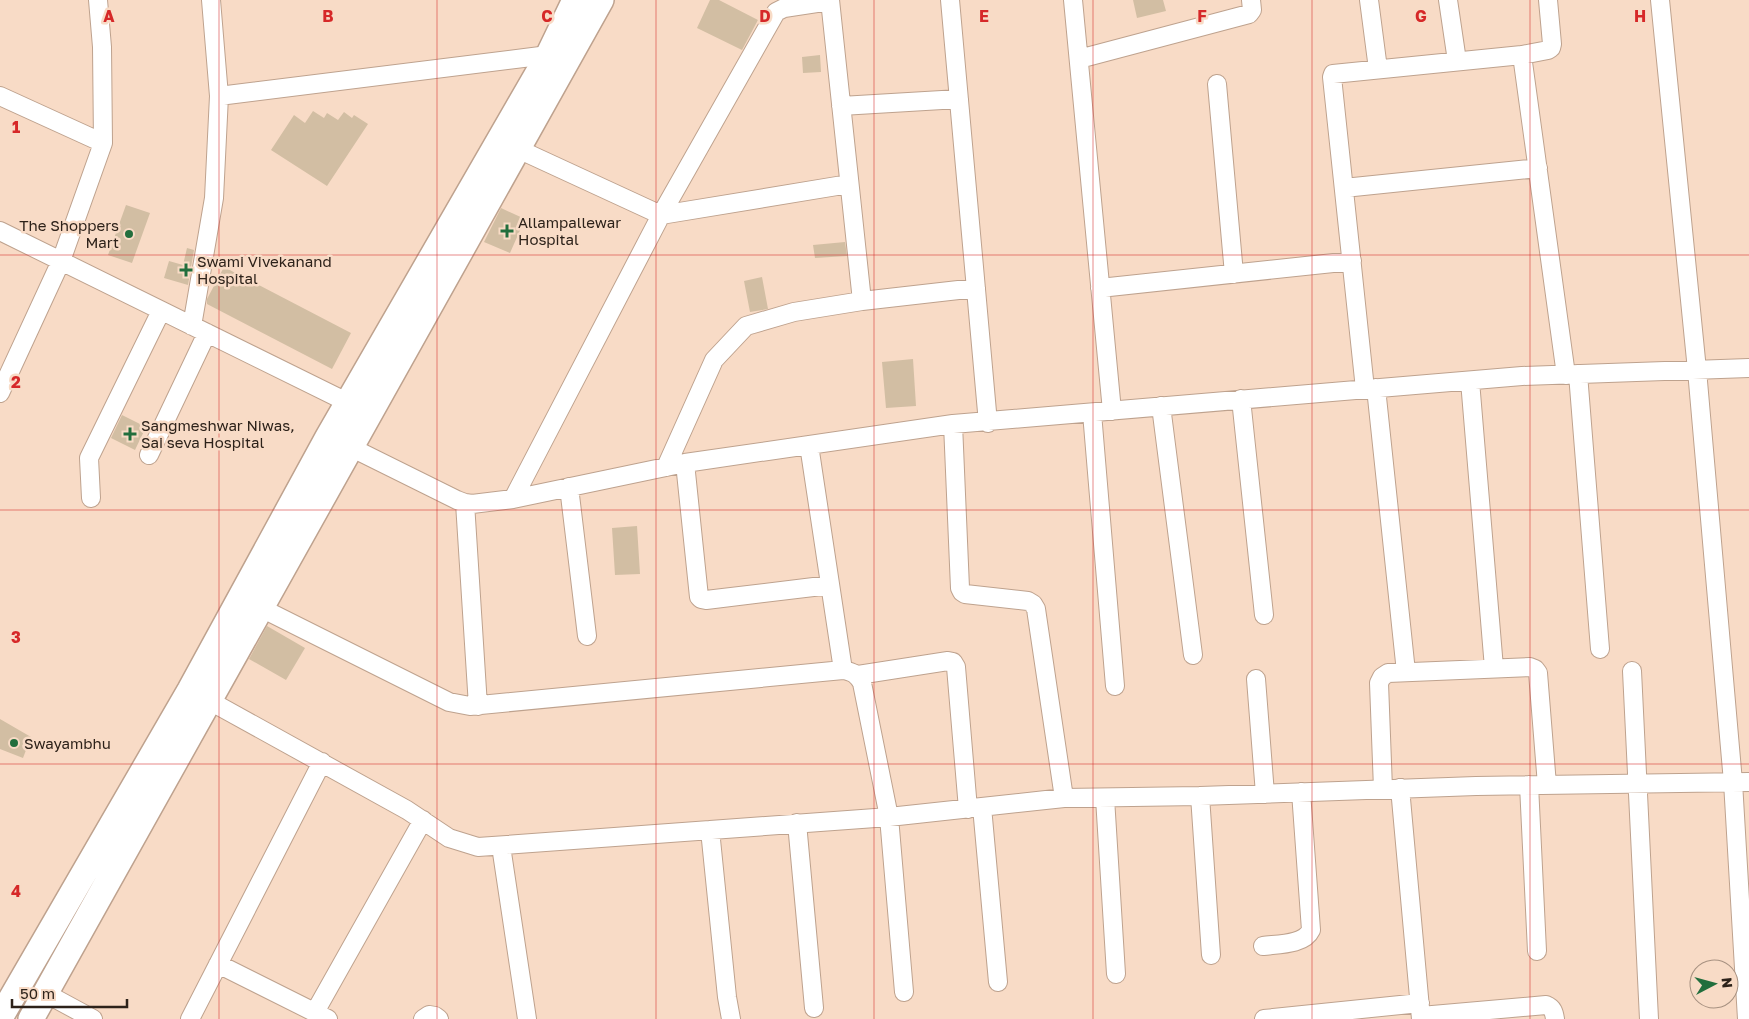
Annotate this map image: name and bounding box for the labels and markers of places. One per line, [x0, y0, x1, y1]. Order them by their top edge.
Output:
place label: Allampallewar Hospital [518, 213, 621, 248]
place label: The Shoppers Mart [19, 216, 119, 251]
marker: Allampallewar Hospital [500, 224, 514, 238]
marker: The Shoppers Mart [123, 228, 135, 240]
place label: Swami Vivekanand Hospital [197, 252, 332, 287]
marker: Swami Vivekanand Hospital [179, 263, 193, 277]
place label: Sangmeshwar Niwas, Sai seva Hospital [141, 416, 295, 451]
marker: Sangmeshwar Niwas, Sai seva Hospital [123, 427, 137, 441]
place label: Swayambhu [24, 734, 111, 752]
marker: Swayambhu [8, 737, 20, 749]

